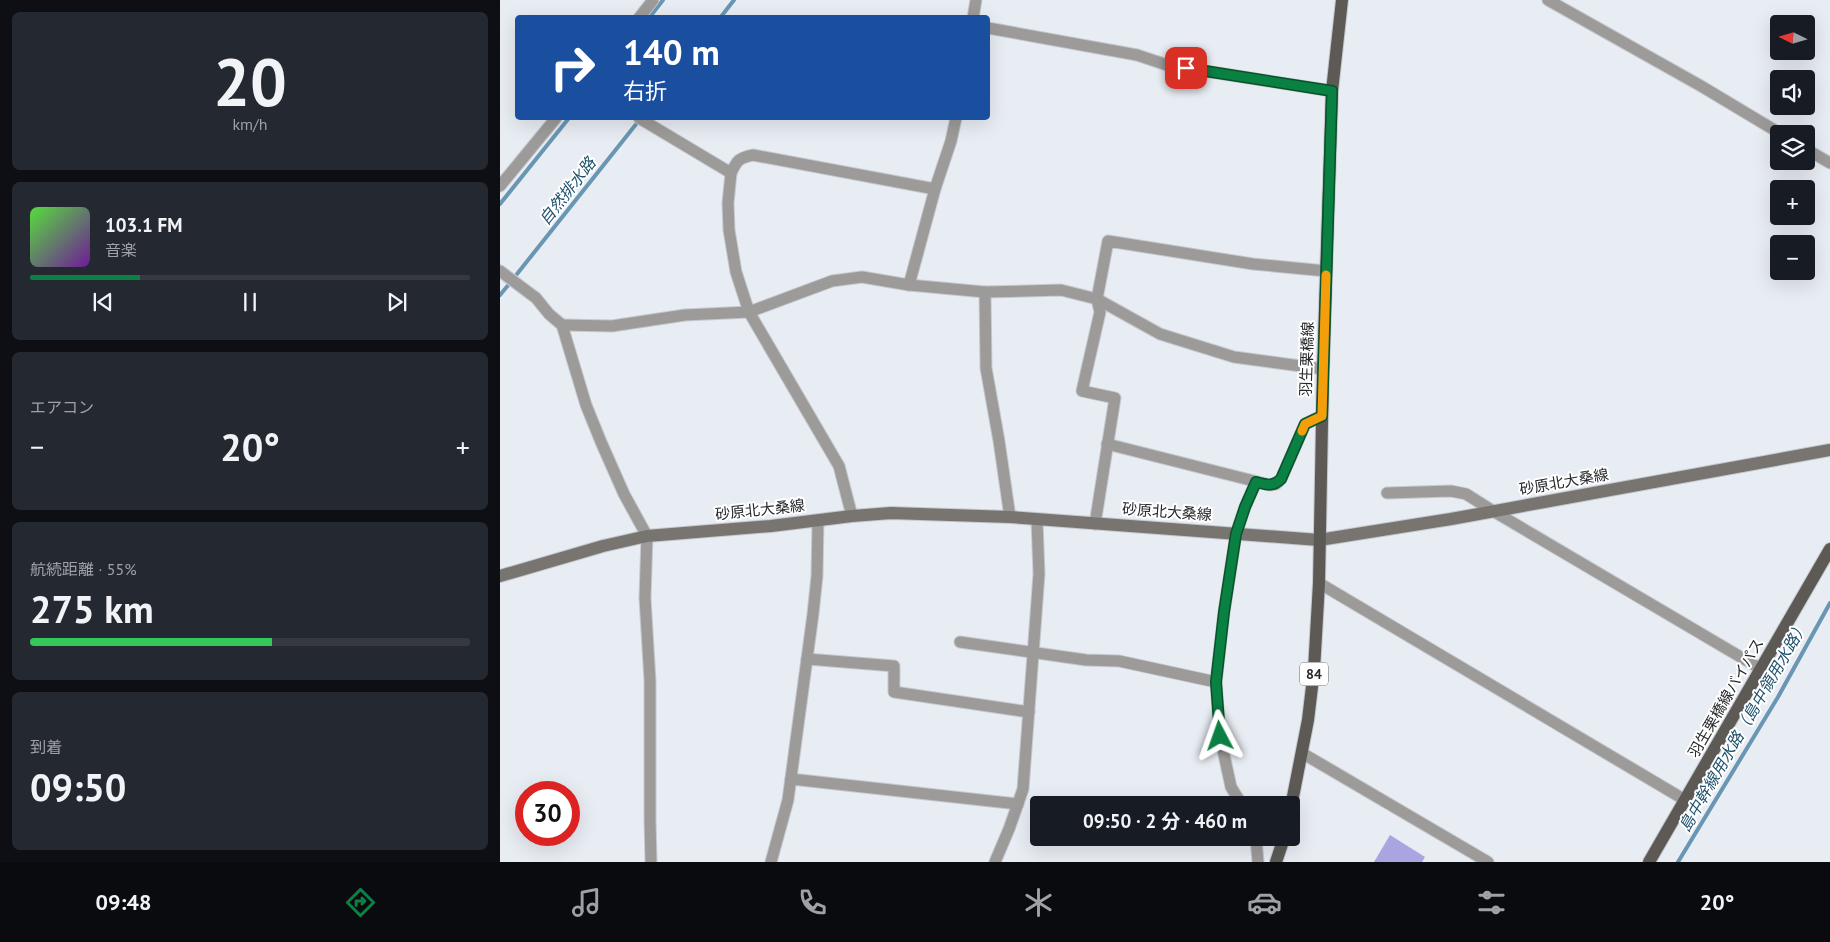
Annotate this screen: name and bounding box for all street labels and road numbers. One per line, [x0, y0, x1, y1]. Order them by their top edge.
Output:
street label: 羽生栗橋線 [1296, 321, 1317, 397]
street label: 砂原北大桑線 [1518, 464, 1610, 499]
street label: 砂原北大桑線 [714, 495, 806, 524]
street label: 砂原北大桑線 [1121, 499, 1213, 524]
street label: 羽生栗橋線バイパス [1684, 635, 1767, 761]
road number: 84 [1300, 662, 1328, 686]

